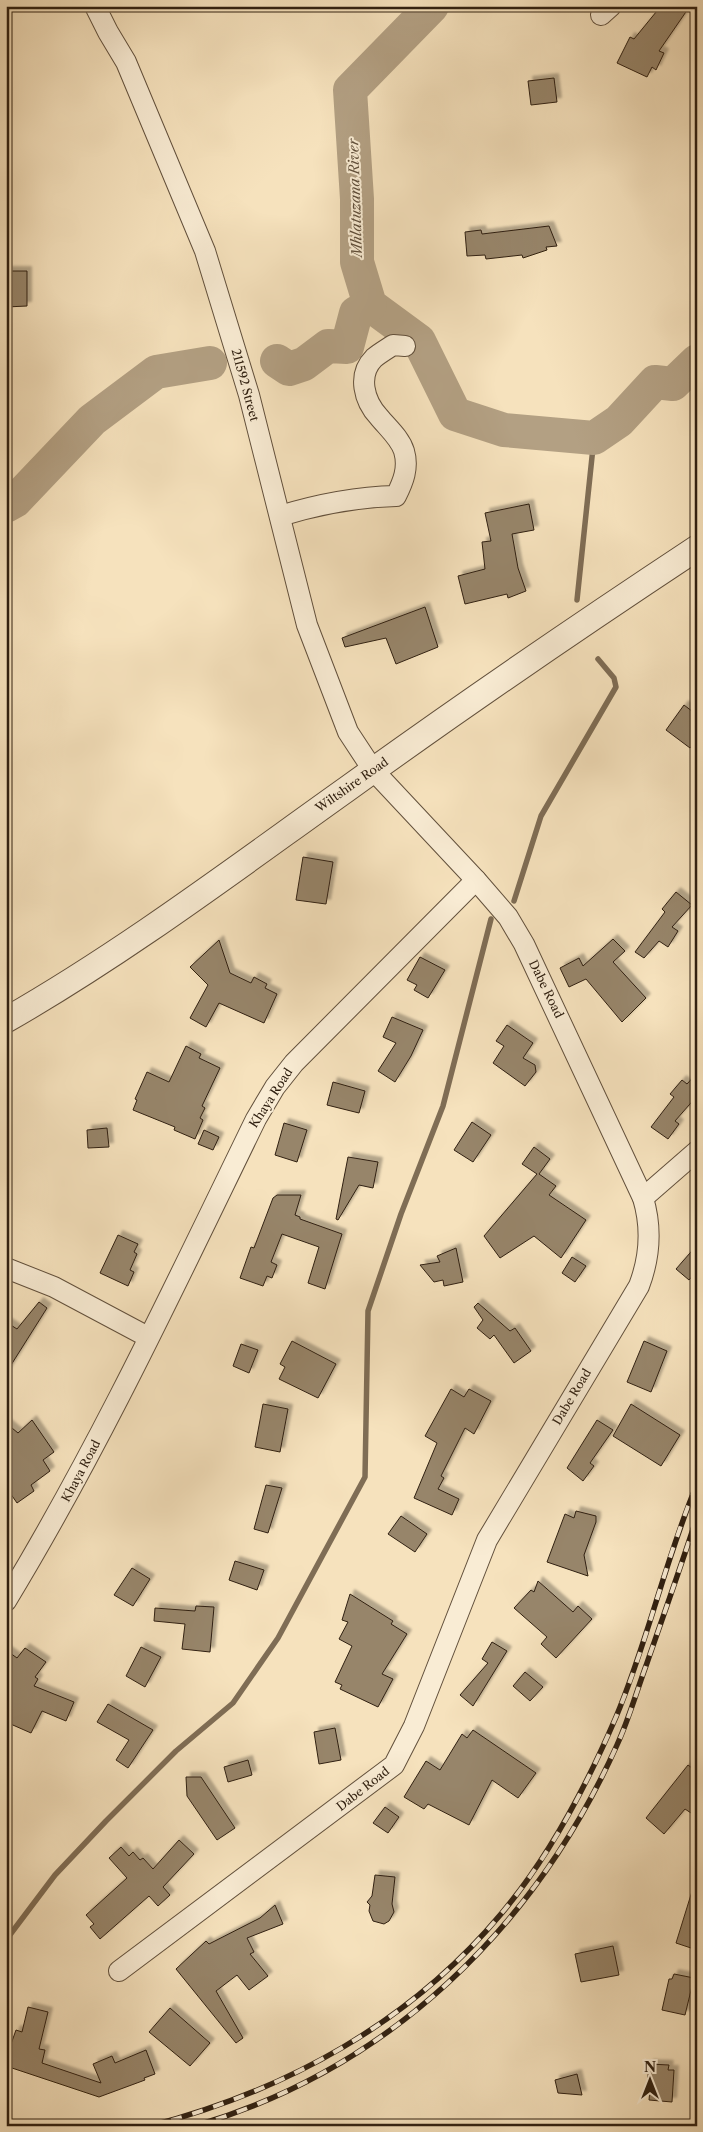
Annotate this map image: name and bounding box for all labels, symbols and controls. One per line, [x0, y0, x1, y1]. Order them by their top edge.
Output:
water label: Mhlatuzana River [344, 137, 366, 260]
street label: 211592 Street [229, 347, 263, 424]
street label: Wiltshire Road [312, 754, 392, 816]
street label: Dabe Road [526, 957, 567, 1021]
street label: Khaya Road [246, 1064, 296, 1130]
street label: Dabe Road [549, 1365, 595, 1428]
street label: Khaya Road [58, 1436, 104, 1504]
street label: Dabe Road [333, 1763, 393, 1814]
north arrow [626, 2054, 676, 2104]
text: N [644, 2058, 656, 2076]

